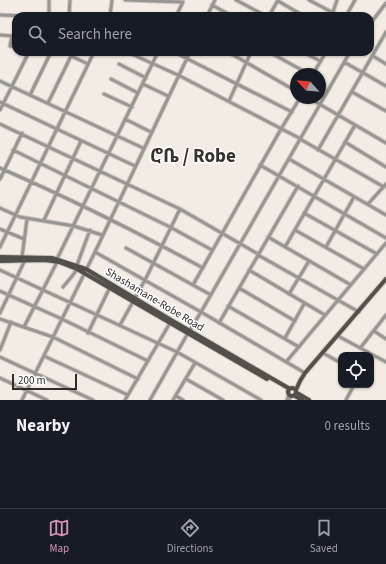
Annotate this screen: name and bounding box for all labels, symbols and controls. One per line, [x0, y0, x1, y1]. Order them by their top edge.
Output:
search box [12, 12, 374, 56]
icon: search [26, 23, 48, 45]
text: Search here [58, 24, 132, 45]
north arrow [290, 68, 326, 104]
district label: ሮቤ / Robe [150, 143, 236, 170]
street label: Shashamane-Robe Road [103, 264, 207, 335]
map controls [338, 352, 374, 388]
button: locate [338, 352, 374, 388]
scale bar [12, 372, 77, 391]
text: 200 m [18, 373, 46, 388]
text: Nearby [16, 414, 70, 438]
text: 0 results [325, 417, 370, 435]
tab: Map [48, 517, 70, 556]
tab: Directions [167, 517, 213, 556]
tab: Saved [310, 517, 338, 556]

